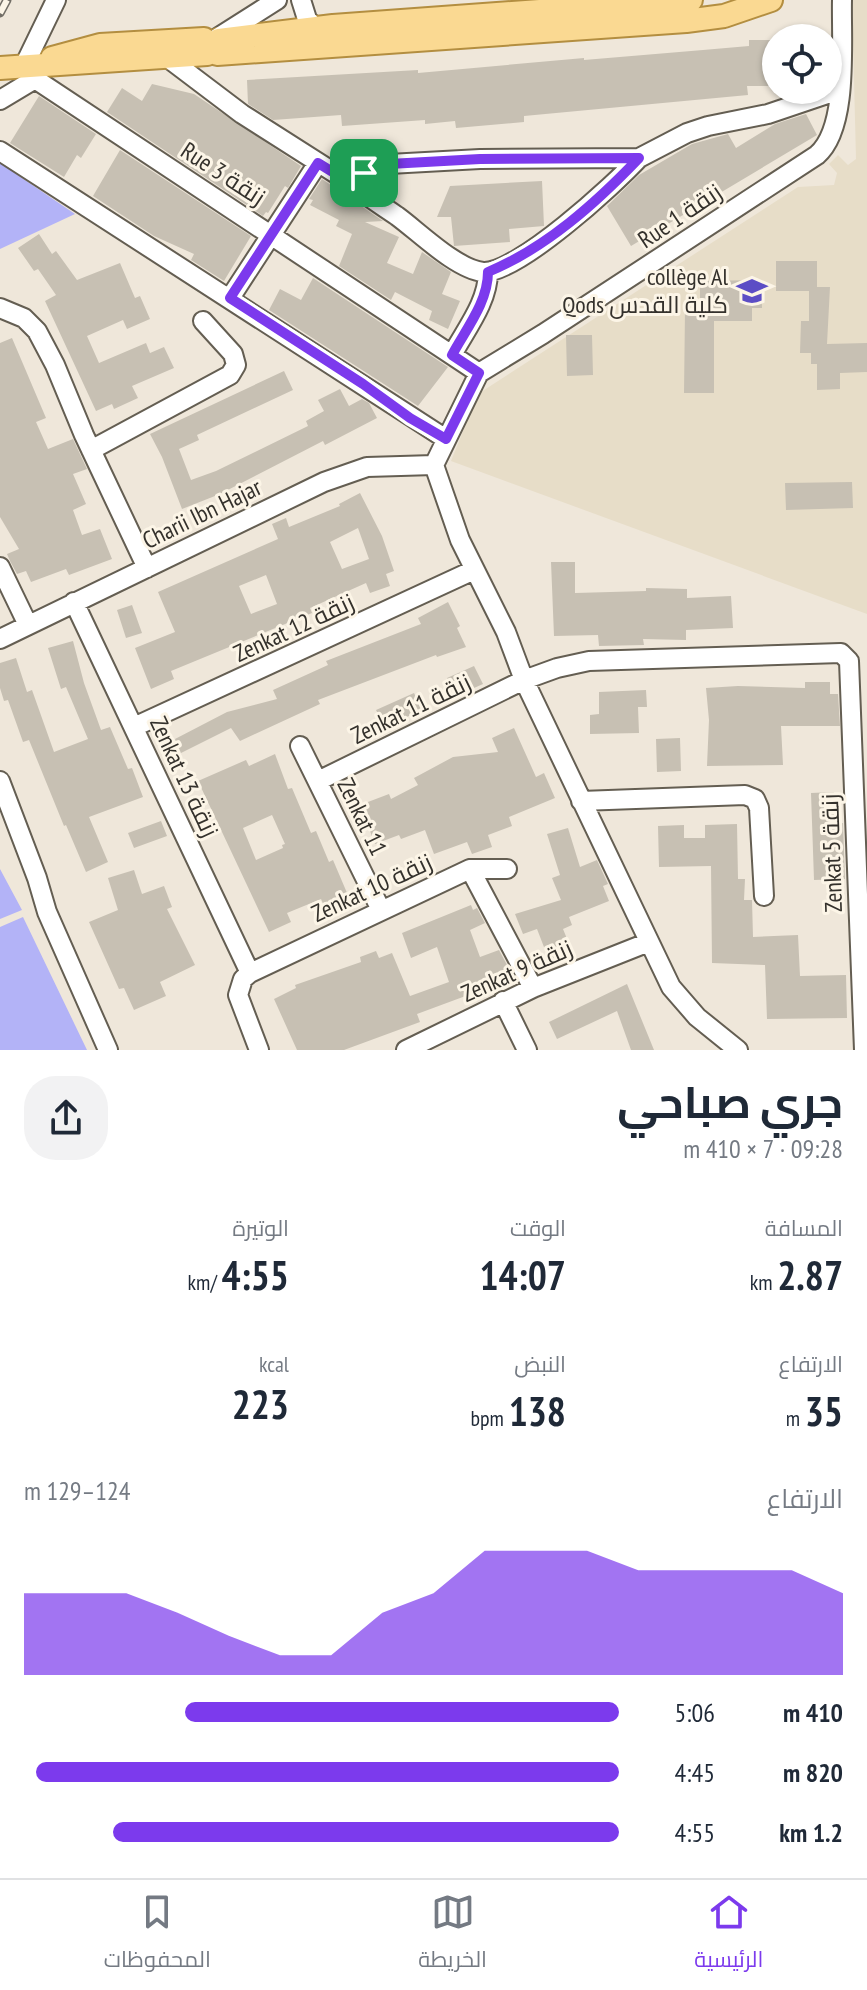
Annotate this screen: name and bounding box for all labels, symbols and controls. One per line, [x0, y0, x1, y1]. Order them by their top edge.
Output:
map controls [762, 24, 842, 104]
button: locate [762, 24, 842, 104]
street label: Rue 3 زنقة [175, 135, 271, 212]
pin [330, 139, 398, 207]
icon: arrive [342, 151, 386, 195]
street label: Rue 1 زنقة [632, 176, 728, 255]
place label: collège Al Qods كلية القدس [562, 261, 728, 320]
school or university icon: collège Al Qods كلية القدس [735, 274, 769, 308]
street label: Charii Ibn Hajar [137, 471, 267, 556]
street label: Zenkat 12 زنقة [229, 586, 359, 669]
street label: Zenkat 11 زنقة [346, 666, 476, 751]
street label: Zenkat 13 زنقة [143, 712, 226, 842]
street label: Zenkat 11 [330, 773, 394, 861]
street label: Zenkat 5 زنقة [814, 793, 849, 913]
street label: Zenkat 10 زنقة [307, 846, 437, 929]
street label: Zenkat 9 زنقة [456, 932, 577, 1009]
text: جري صباحي [617, 1073, 843, 1130]
button: share [24, 1076, 108, 1160]
text: 09:28 · 7 × 410 m [683, 1132, 843, 1165]
text: الوتيرة [233, 1214, 289, 1242]
text: الوقت [510, 1214, 566, 1242]
text: المسافة [765, 1214, 843, 1242]
text: 4:55 [222, 1249, 289, 1301]
text: 14:07 [479, 1249, 566, 1301]
text: 2.87 [777, 1249, 843, 1301]
text: /km [188, 1268, 222, 1296]
text: km [750, 1268, 777, 1296]
text: kcal [259, 1350, 289, 1378]
text: النبض [514, 1350, 566, 1378]
text: الارتفاع [779, 1350, 843, 1378]
text: 223 [232, 1378, 289, 1430]
text: 138 [509, 1385, 566, 1437]
text: 35 [805, 1385, 843, 1437]
text: bpm [471, 1404, 509, 1432]
text: m [786, 1404, 805, 1432]
text: 124–129 m [24, 1474, 130, 1507]
text: الارتفاع [767, 1482, 843, 1515]
text: 5:06 [675, 1696, 715, 1729]
text: 410 m [783, 1696, 843, 1729]
text: 4:45 [675, 1756, 715, 1789]
text: 820 m [783, 1756, 843, 1789]
text: 4:55 [675, 1816, 715, 1849]
text: 1.2 km [779, 1816, 843, 1849]
tab: المحفوظات [104, 1890, 211, 1980]
tab: الخريطة [418, 1890, 487, 1980]
tab: الرئيسية [694, 1890, 763, 1980]

